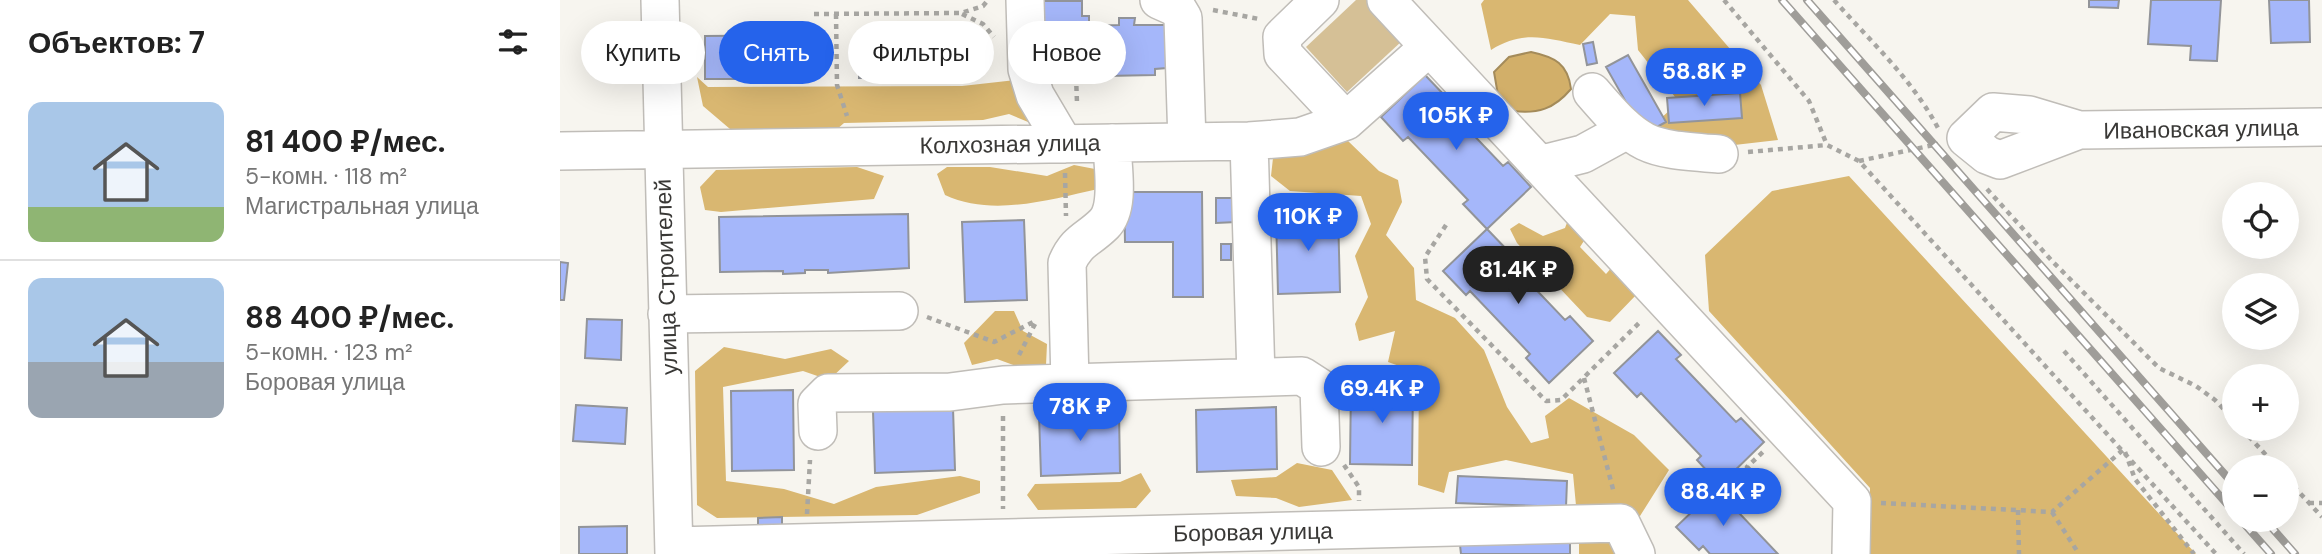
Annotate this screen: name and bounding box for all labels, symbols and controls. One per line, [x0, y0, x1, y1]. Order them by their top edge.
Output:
chip: Купить [581, 21, 705, 84]
chip: Снять [719, 21, 834, 84]
chip: Фильтры [848, 21, 994, 84]
chip: Новое [1008, 21, 1126, 84]
text: Объектов: 7 [28, 23, 205, 62]
icon: filters [494, 23, 532, 61]
pin: 58.8K ₽ [1639, 48, 1769, 108]
text: 58.8K ₽ [1662, 56, 1746, 86]
pin: 105K ₽ [1399, 92, 1513, 152]
text: 105K ₽ [1419, 100, 1493, 130]
street label: Ивановская улица [2103, 112, 2299, 146]
text: 81 400 ₽/мес. [245, 122, 445, 161]
street label: Колхозная улица [919, 127, 1101, 161]
icon: home [84, 130, 168, 214]
text: 5-комн. · 118 m² [245, 161, 407, 191]
street label: улица Строителей [648, 178, 684, 376]
map controls [2222, 182, 2299, 532]
button: locate [2222, 182, 2299, 259]
text: Магистральная улица [245, 191, 479, 221]
pin: 110K ₽ [1251, 194, 1365, 253]
text: 110K ₽ [1274, 201, 1342, 231]
pin: 81.4K ₽ [1453, 246, 1583, 306]
text: 81.4K ₽ [1479, 254, 1557, 284]
button: layers [2222, 273, 2299, 350]
text: 88 400 ₽/мес. [245, 298, 454, 337]
icon: home [84, 306, 168, 390]
text: 5-комн. · 123 m² [245, 337, 413, 367]
button: + [2222, 364, 2299, 441]
pin: 69.4K ₽ [1317, 366, 1447, 425]
text: Боровая улица [245, 367, 405, 397]
text: 69.4K ₽ [1340, 373, 1424, 403]
pin: 78K ₽ [1031, 384, 1129, 443]
text: 78K ₽ [1049, 391, 1111, 421]
button: − [2222, 455, 2299, 532]
pin: 88.4K ₽ [1658, 468, 1788, 528]
text: 88.4K ₽ [1680, 476, 1766, 506]
street label: Боровая улица [1173, 516, 1333, 548]

